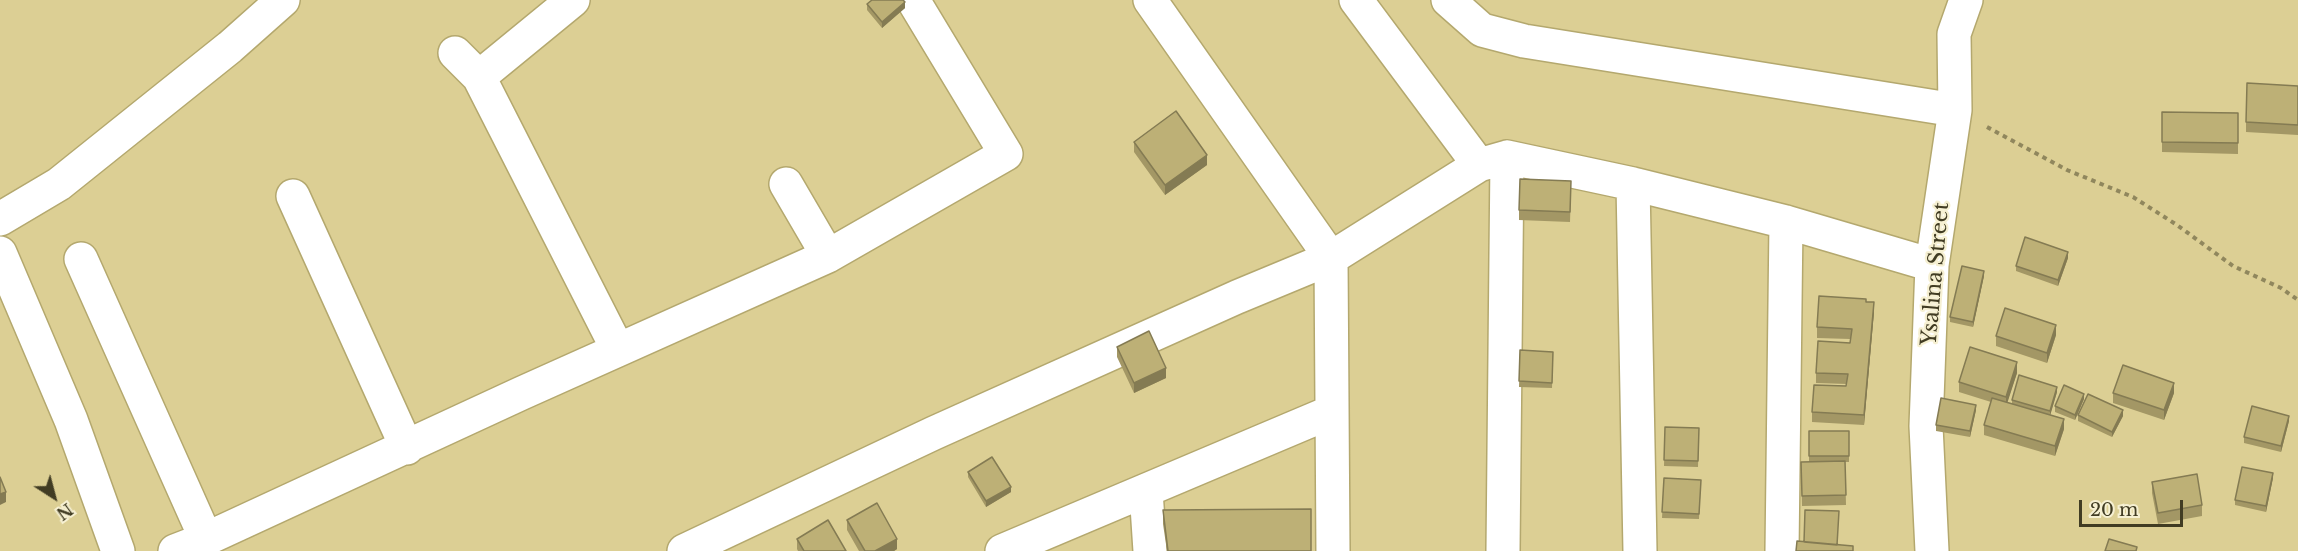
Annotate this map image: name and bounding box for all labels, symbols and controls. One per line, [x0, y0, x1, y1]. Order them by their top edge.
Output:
street label: Ysalina Street [1917, 201, 1955, 347]
north arrow [24, 467, 84, 527]
scale bar [2082, 488, 2186, 526]
text: N [53, 499, 77, 524]
text: 20 m [2090, 499, 2138, 521]

